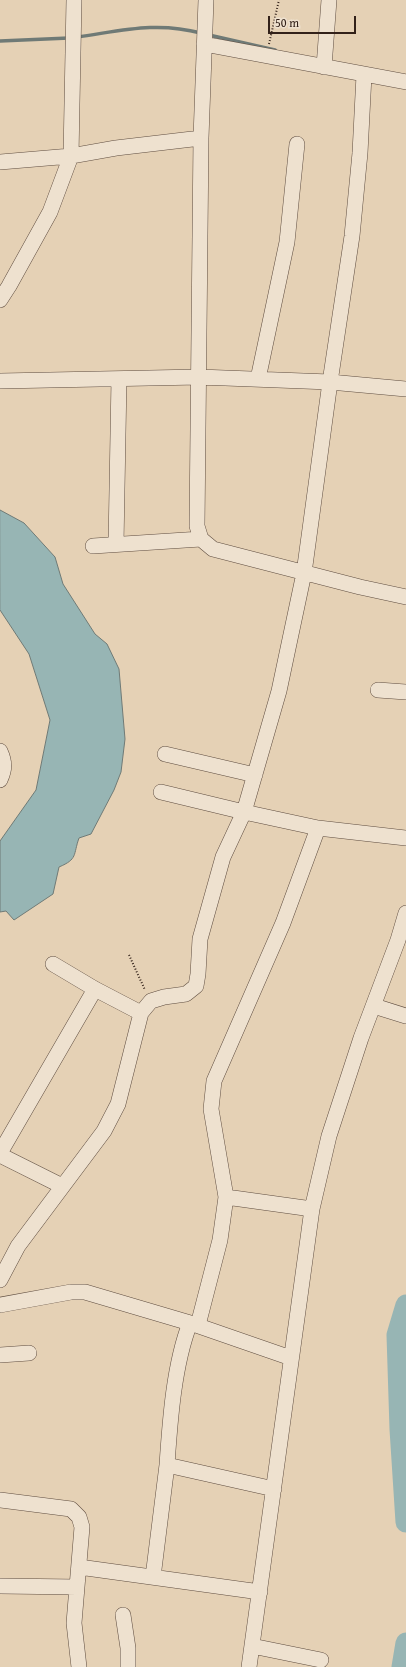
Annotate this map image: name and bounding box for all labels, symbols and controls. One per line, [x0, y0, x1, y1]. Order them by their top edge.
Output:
scale bar [270, 8, 358, 34]
text: 50 m [275, 14, 299, 31]

